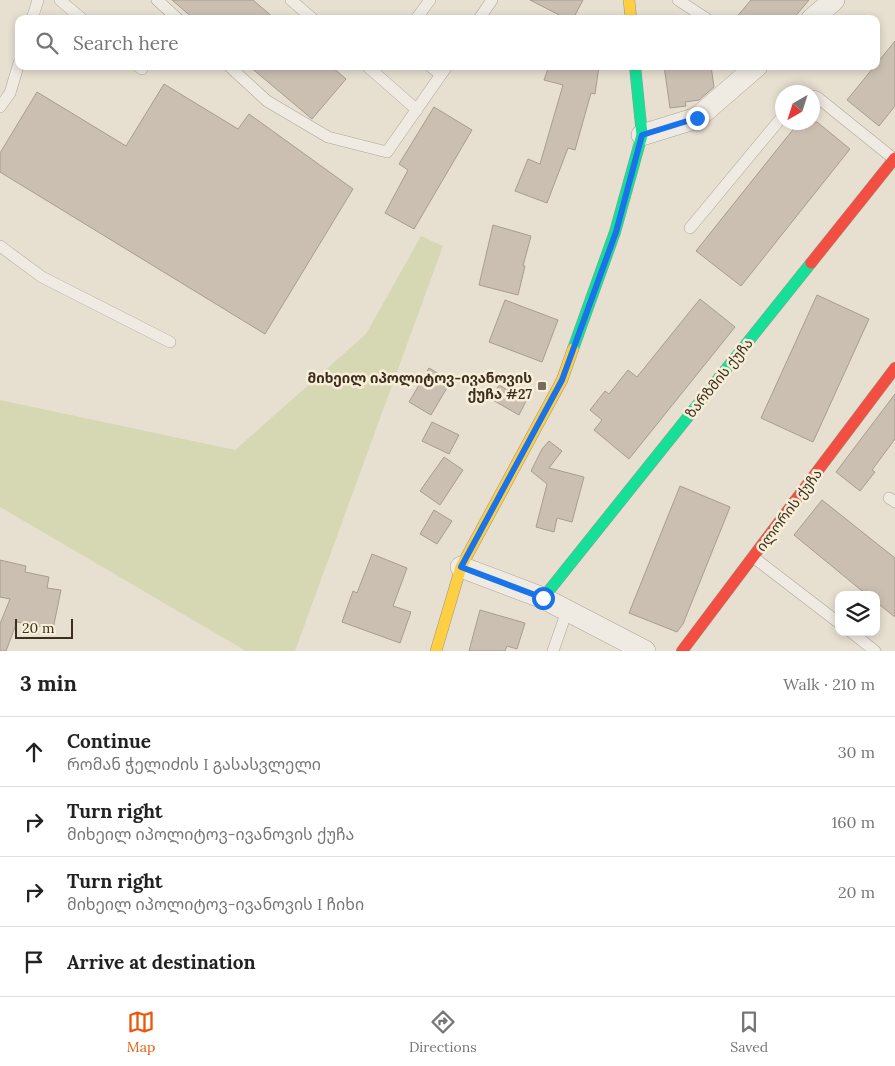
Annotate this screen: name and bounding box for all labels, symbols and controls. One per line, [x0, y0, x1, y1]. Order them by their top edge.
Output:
search box [15, 15, 880, 70]
icon: search [33, 29, 61, 57]
text: Search here [73, 31, 179, 55]
north arrow [775, 85, 820, 130]
route end [686, 107, 709, 130]
street label: ზარზმის ქუჩა [681, 334, 757, 422]
place label: მიხეილ იპოლიტოვ-ივანოვის ქუჩა #27 [308, 369, 532, 403]
marker: მიხეილ იპოლიტოვ-ივანოვის ქუჩა #27 [536, 380, 548, 392]
street label: ილორის ქუჩა [752, 465, 826, 555]
route start [532, 587, 555, 610]
map controls [835, 591, 880, 636]
button: layers [835, 591, 880, 636]
scale bar [15, 616, 72, 639]
text: 20 m [22, 619, 54, 637]
text: 3 min [20, 670, 77, 697]
text: Walk · 210 m [783, 674, 875, 694]
text: Continue [67, 729, 151, 753]
icon: ahead [20, 738, 48, 766]
text: 30 m [838, 742, 875, 762]
text: რომან ჭელიძის I გასასვლელი [67, 754, 321, 774]
text: Turn right [67, 799, 163, 823]
icon: right [20, 808, 48, 836]
text: 160 m [831, 812, 875, 832]
text: მიხეილ იპოლიტოვ-ივანოვის ქუჩა [67, 824, 354, 844]
text: Turn right [67, 869, 163, 893]
icon: right [20, 878, 48, 906]
text: 20 m [838, 882, 875, 902]
text: მიხეილ იპოლიტოვ-ივანოვის I ჩიხი [67, 894, 364, 914]
icon: arrive [20, 948, 48, 976]
text: Arrive at destination [67, 950, 256, 974]
tab: Map [127, 1008, 155, 1056]
tab: Directions [409, 1008, 477, 1056]
tab: Saved [730, 1008, 768, 1056]

